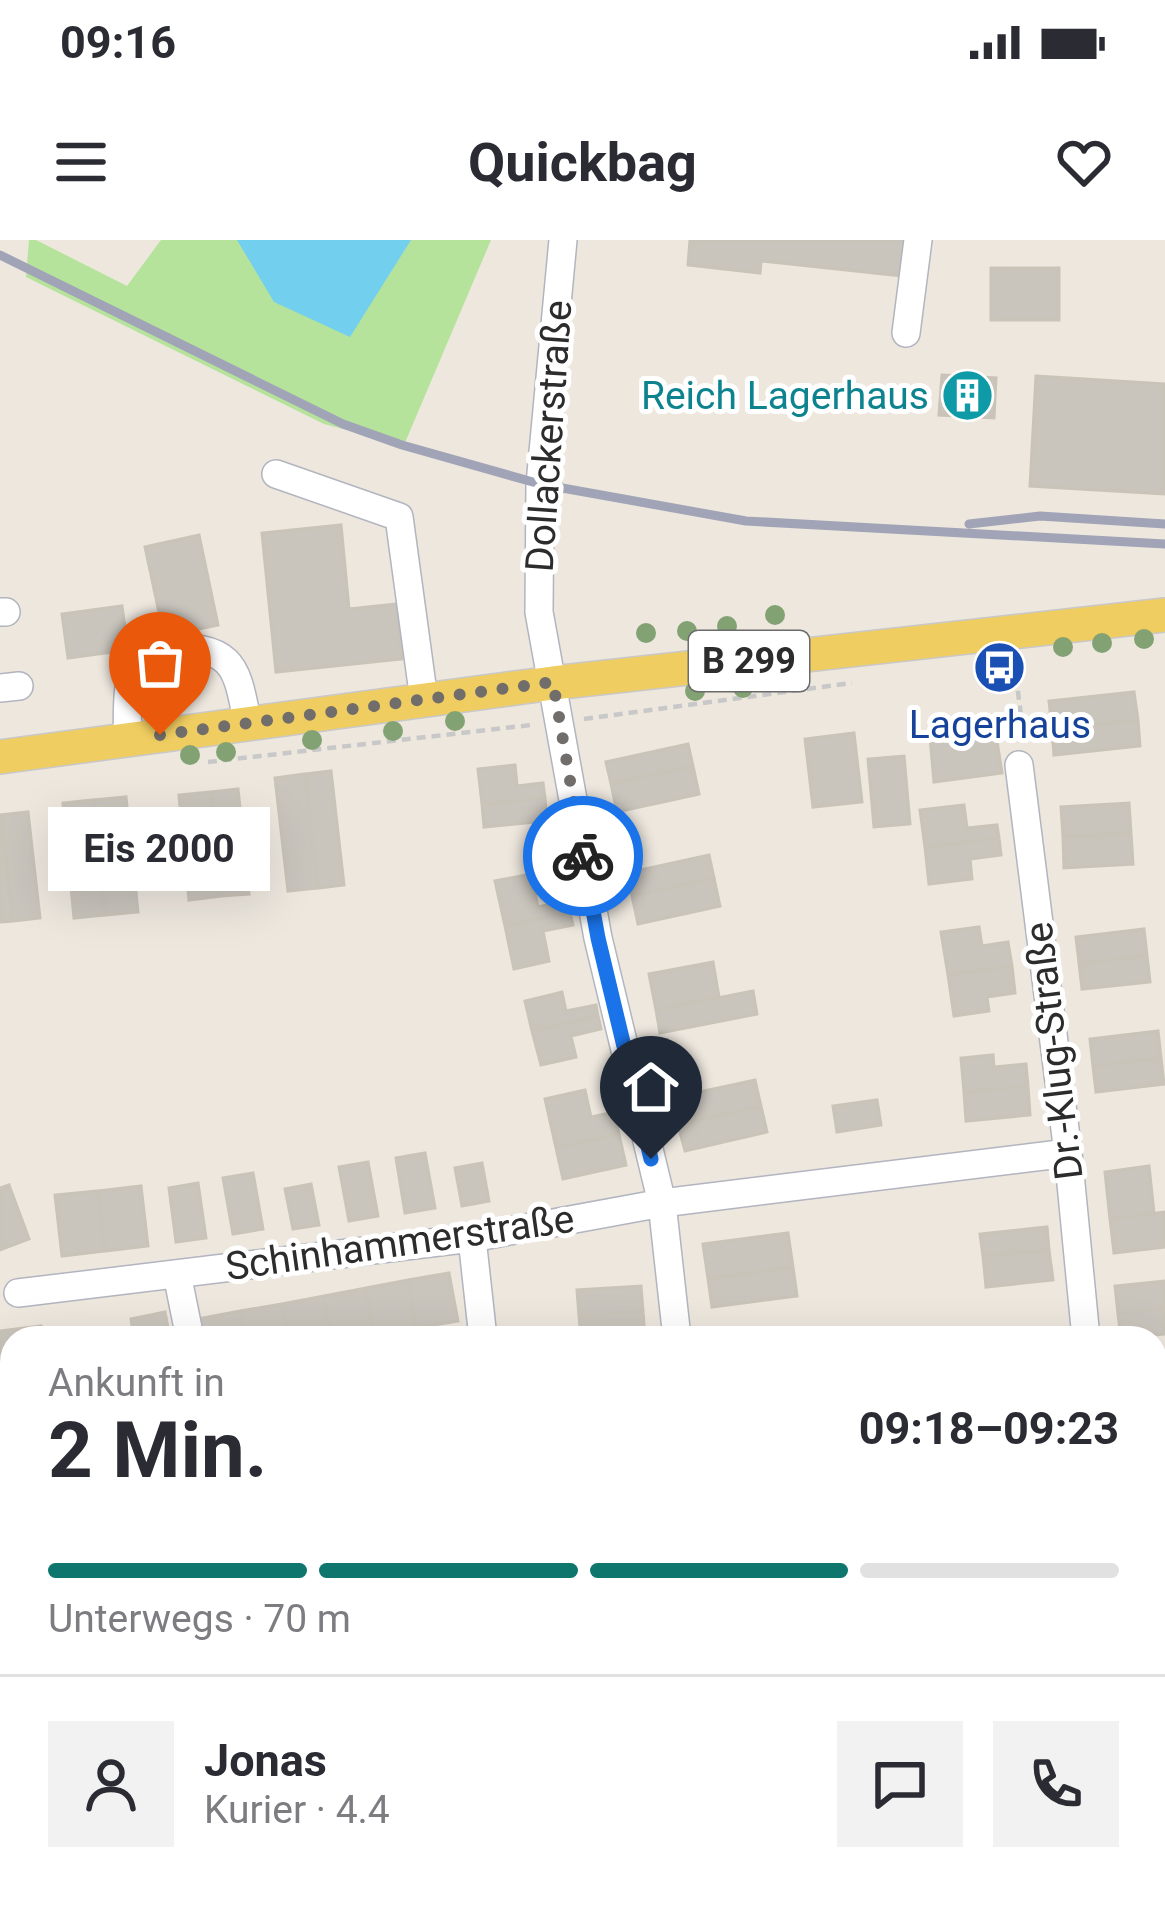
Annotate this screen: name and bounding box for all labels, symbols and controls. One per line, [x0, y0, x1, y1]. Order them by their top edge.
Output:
text: 09:16 [60, 16, 176, 69]
icon: menu [48, 129, 114, 195]
icon: heart [1051, 129, 1117, 195]
text: Quickbag [468, 131, 697, 194]
street label: Dollackerstraße [517, 299, 581, 573]
building icon: Reich Lagerhaus [940, 368, 996, 424]
place label: Reich Lagerhaus [641, 373, 929, 419]
pin [109, 612, 211, 735]
icon: bag [127, 630, 193, 696]
road number: B 299 [689, 631, 809, 691]
bus stop icon: Lagerhaus [972, 640, 1028, 696]
place label: Lagerhaus [909, 702, 1091, 748]
courier [523, 796, 643, 916]
callout: Eis 2000 [49, 807, 271, 891]
icon: bike [550, 823, 616, 889]
text: Eis 2000 [83, 826, 235, 872]
street label: Dr.-Klug-Straße [1015, 920, 1093, 1182]
pin [600, 1036, 702, 1159]
icon: home [618, 1054, 684, 1120]
street label: Schinhammerstraße [223, 1196, 577, 1290]
text: Ankunft in [48, 1360, 225, 1406]
text: 09:18–09:23 [859, 1402, 1119, 1455]
text: 2 Min. [48, 1405, 267, 1496]
text: Unterwegs · 70 m [48, 1596, 351, 1642]
button: person [48, 1721, 174, 1847]
button: chat [837, 1721, 963, 1847]
button: phone [993, 1721, 1119, 1847]
text: Jonas [204, 1734, 327, 1787]
text: Kurier · 4.4 [204, 1787, 390, 1833]

